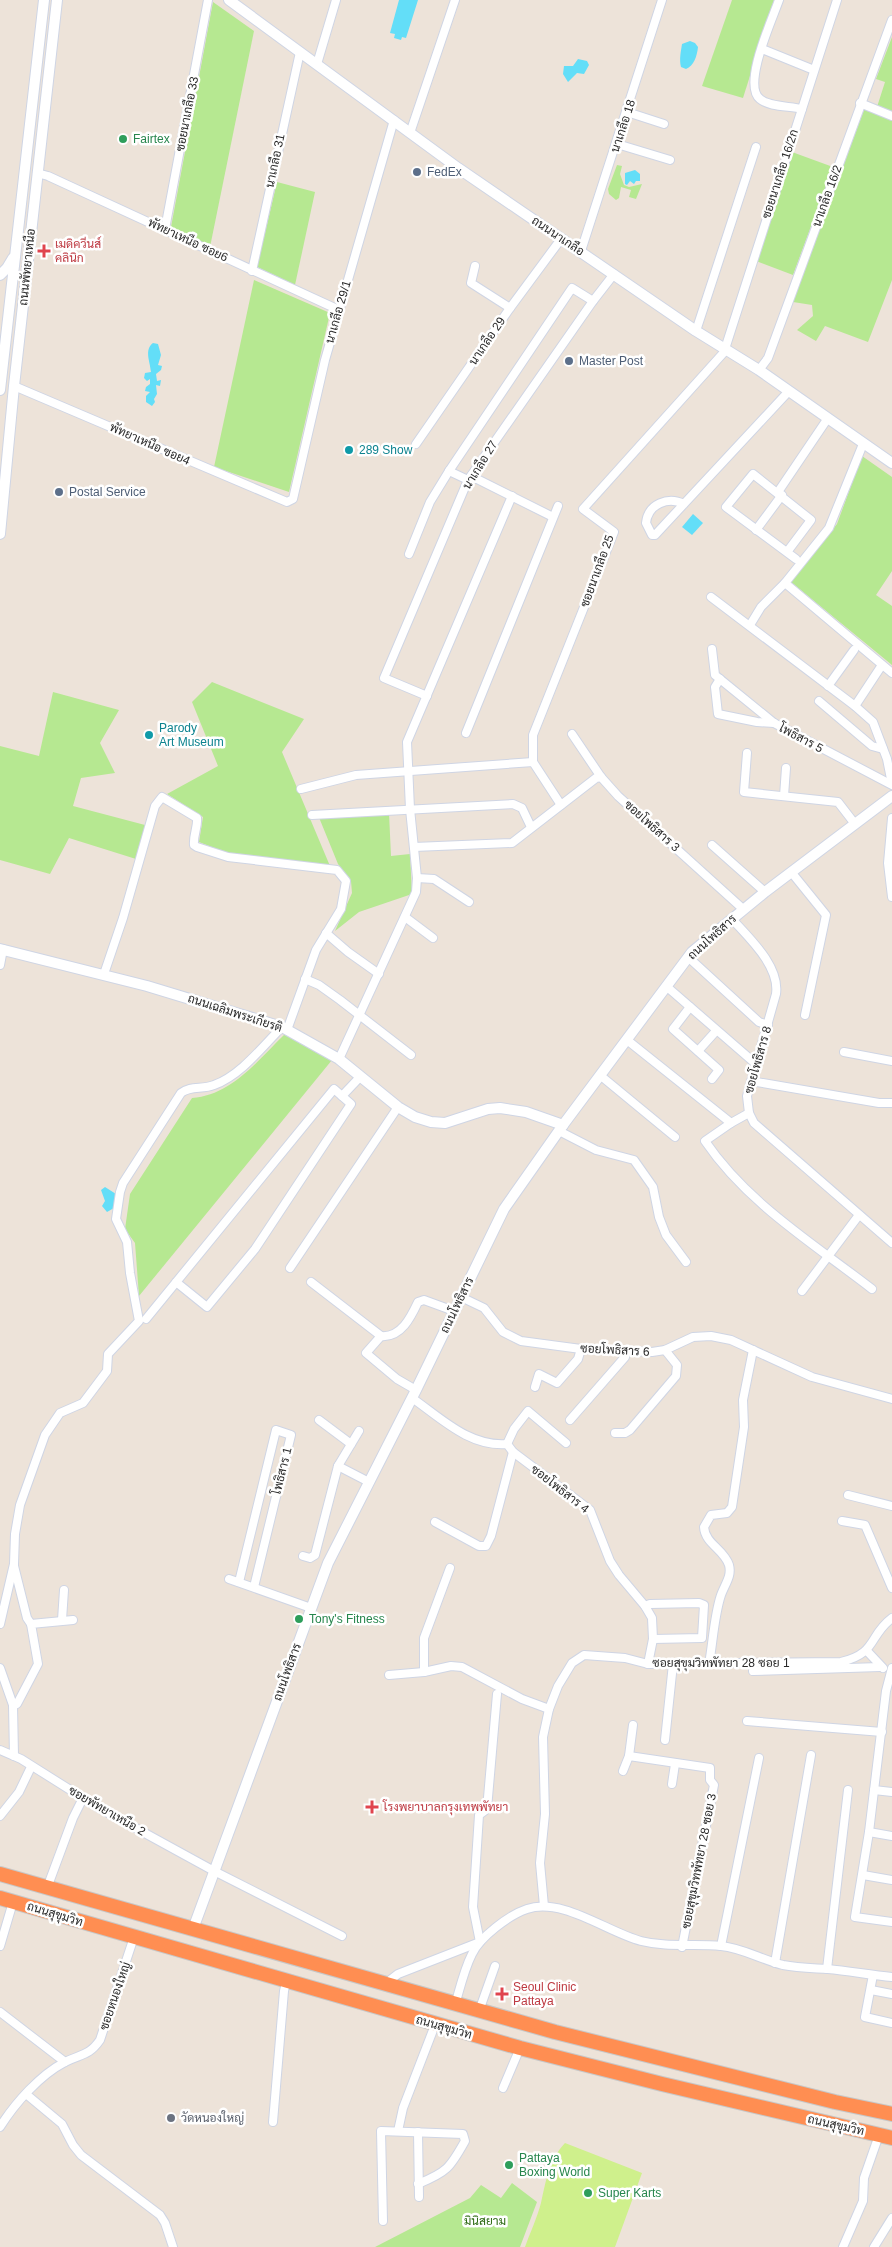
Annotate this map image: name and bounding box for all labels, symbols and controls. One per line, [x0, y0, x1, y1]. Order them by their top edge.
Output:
street label: ซอยนาเกลือ 33 [173, 75, 201, 153]
street label: นาเกลือ 18 [608, 97, 638, 154]
street label: ซอยนาเกลือ 16/2ก [759, 128, 801, 220]
place label: Fairtex [133, 132, 170, 146]
street label: นาเกลือ 31 [262, 132, 288, 189]
marker: Fairtex [117, 133, 129, 145]
street label: นาเกลือ 16/2 [809, 163, 845, 229]
place label: FedEx [427, 165, 462, 179]
marker: FedEx [411, 166, 423, 178]
street label: ถนนนาเกลือ [529, 213, 587, 259]
street label: พัทยาเหนือ ซอย6 [146, 215, 230, 265]
street label: ถนนพัทยาเหนือ [16, 228, 38, 306]
place label: เมดิควีนส์ คลินิก [55, 236, 101, 265]
marker: เมดิควีนส์ คลินิก [37, 244, 51, 258]
street label: นาเกลือ 29/1 [322, 279, 354, 345]
street label: นาเกลือ 29 [466, 314, 508, 368]
place label: Master Post [579, 354, 644, 368]
marker: Master Post [563, 355, 575, 367]
street label: พัทยาเหนือ ซอย4 [108, 420, 193, 468]
street label: นาเกลือ 27 [460, 438, 501, 492]
place label: 289 Show [359, 443, 413, 457]
marker: 289 Show [343, 444, 355, 456]
place label: Postal Service [69, 485, 146, 499]
marker: Postal Service [53, 486, 65, 498]
street label: ซอยนาเกลือ 25 [577, 533, 617, 609]
street label: โพธิสาร 5 [776, 719, 826, 756]
place label: Parody Art Museum [159, 721, 224, 749]
marker: Parody Art Museum [143, 729, 155, 741]
street label: ซอยโพธิสาร 3 [621, 797, 683, 855]
street label: ถนนโพธิสาร [684, 911, 739, 962]
street label: ถนนเฉลิมพระเกียรติ [186, 990, 284, 1035]
street label: ซอยโพธิสาร 8 [741, 1024, 774, 1095]
street label: ถนนโพธิสาร [437, 1274, 477, 1335]
street label: ซอยโพธิสาร 6 [580, 1340, 650, 1359]
street label: โพธิสาร 1 [268, 1445, 295, 1497]
street label: ซอยโพธิสาร 4 [528, 1461, 593, 1516]
place label: Tony's Fitness [309, 1612, 385, 1626]
marker: Tony's Fitness [293, 1613, 305, 1625]
street label: ถนนโพธิสาร [269, 1641, 304, 1703]
street label: ซอยสุขุมวิทพัทยา 28 ซอย 1 [652, 1656, 790, 1672]
street label: ซอยพัทยาเหนือ 2 [66, 1783, 148, 1839]
street label: ซอยสุขุมวิทพัทยา 28 ซอย 3 [679, 1792, 721, 1930]
place label: โรงพยาบาลกรุงเทพพัทยา [382, 1799, 508, 1816]
marker: โรงพยาบาลกรุงเทพพัทยา [365, 1800, 379, 1814]
street label: ถนนสุขุมวิท [25, 1899, 85, 1931]
street label: ซอยหนองใหญ่ [96, 1960, 133, 2032]
place label: Seoul Clinic Pattaya [513, 1980, 576, 2008]
marker: Seoul Clinic Pattaya [495, 1987, 509, 2001]
street label: ถนนสุขุมวิท [414, 2012, 474, 2044]
place label: วัดหนองใหญ่ [181, 2110, 244, 2125]
marker: วัดหนองใหญ่ [165, 2112, 177, 2124]
street label: ถนนสุขุมวิท [806, 2112, 866, 2140]
place label: Pattaya Boxing World [519, 2151, 590, 2179]
marker: Pattaya Boxing World [503, 2159, 515, 2171]
place label: Super Karts [598, 2186, 661, 2200]
marker: Super Karts [582, 2187, 594, 2199]
park label: มินิสยาม [464, 2214, 506, 2228]

